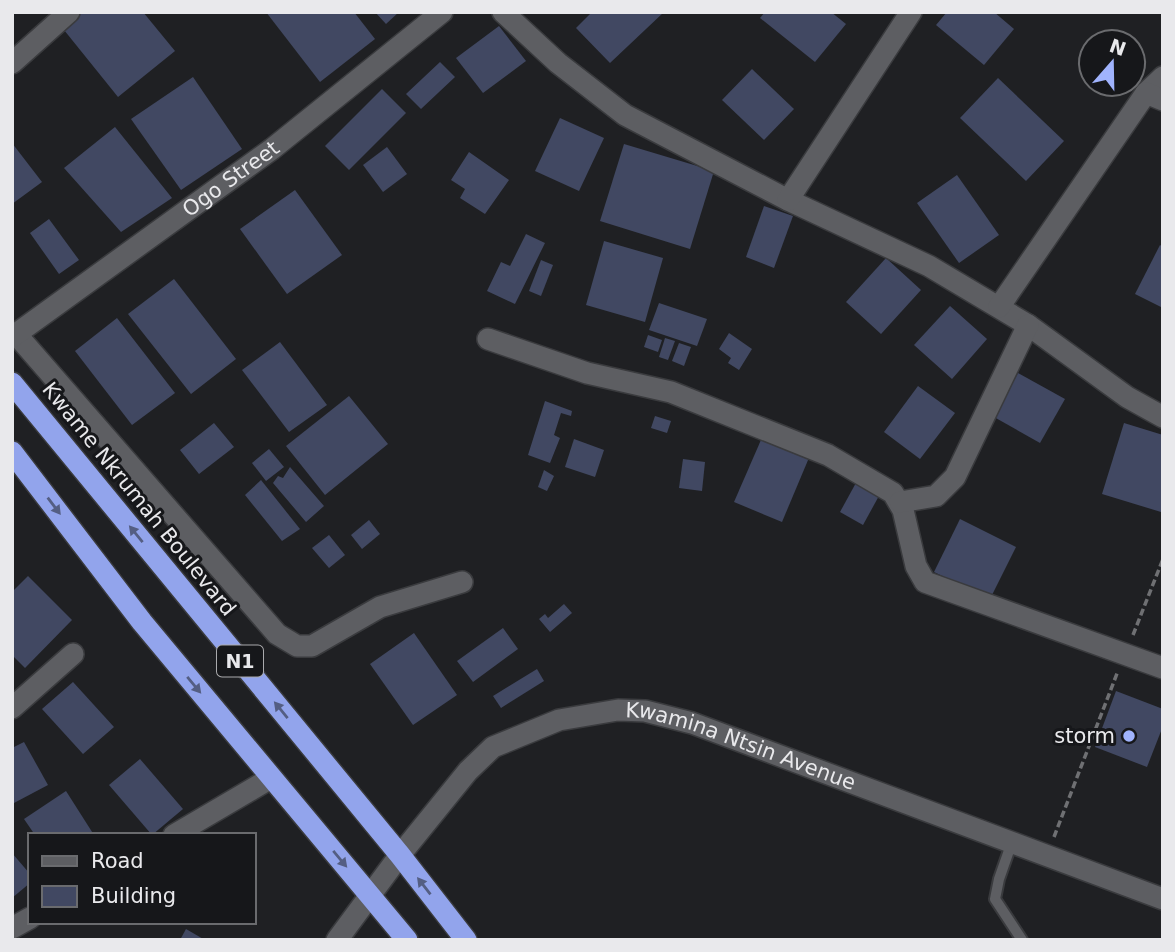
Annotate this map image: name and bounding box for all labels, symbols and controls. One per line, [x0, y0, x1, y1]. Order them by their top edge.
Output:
north arrow [1077, 28, 1147, 98]
text: N [1107, 34, 1129, 60]
street label: Ogo Street [178, 136, 284, 222]
street label: Kwame Nkrumah Boulevard [37, 378, 241, 620]
one-way arrow [46, 497, 60, 515]
one-way arrow [129, 525, 144, 542]
road number: N1 [217, 646, 263, 676]
one-way arrow [186, 676, 202, 694]
street label: Kwamina Ntsin Avenue [625, 698, 859, 795]
one-way arrow [273, 701, 288, 719]
place label: storm [1054, 724, 1115, 748]
marker: storm [1121, 728, 1137, 744]
legend [28, 833, 256, 924]
text: Road [91, 849, 144, 873]
one-way arrow [332, 851, 347, 868]
one-way arrow [418, 877, 432, 895]
text: Building [91, 884, 176, 908]

